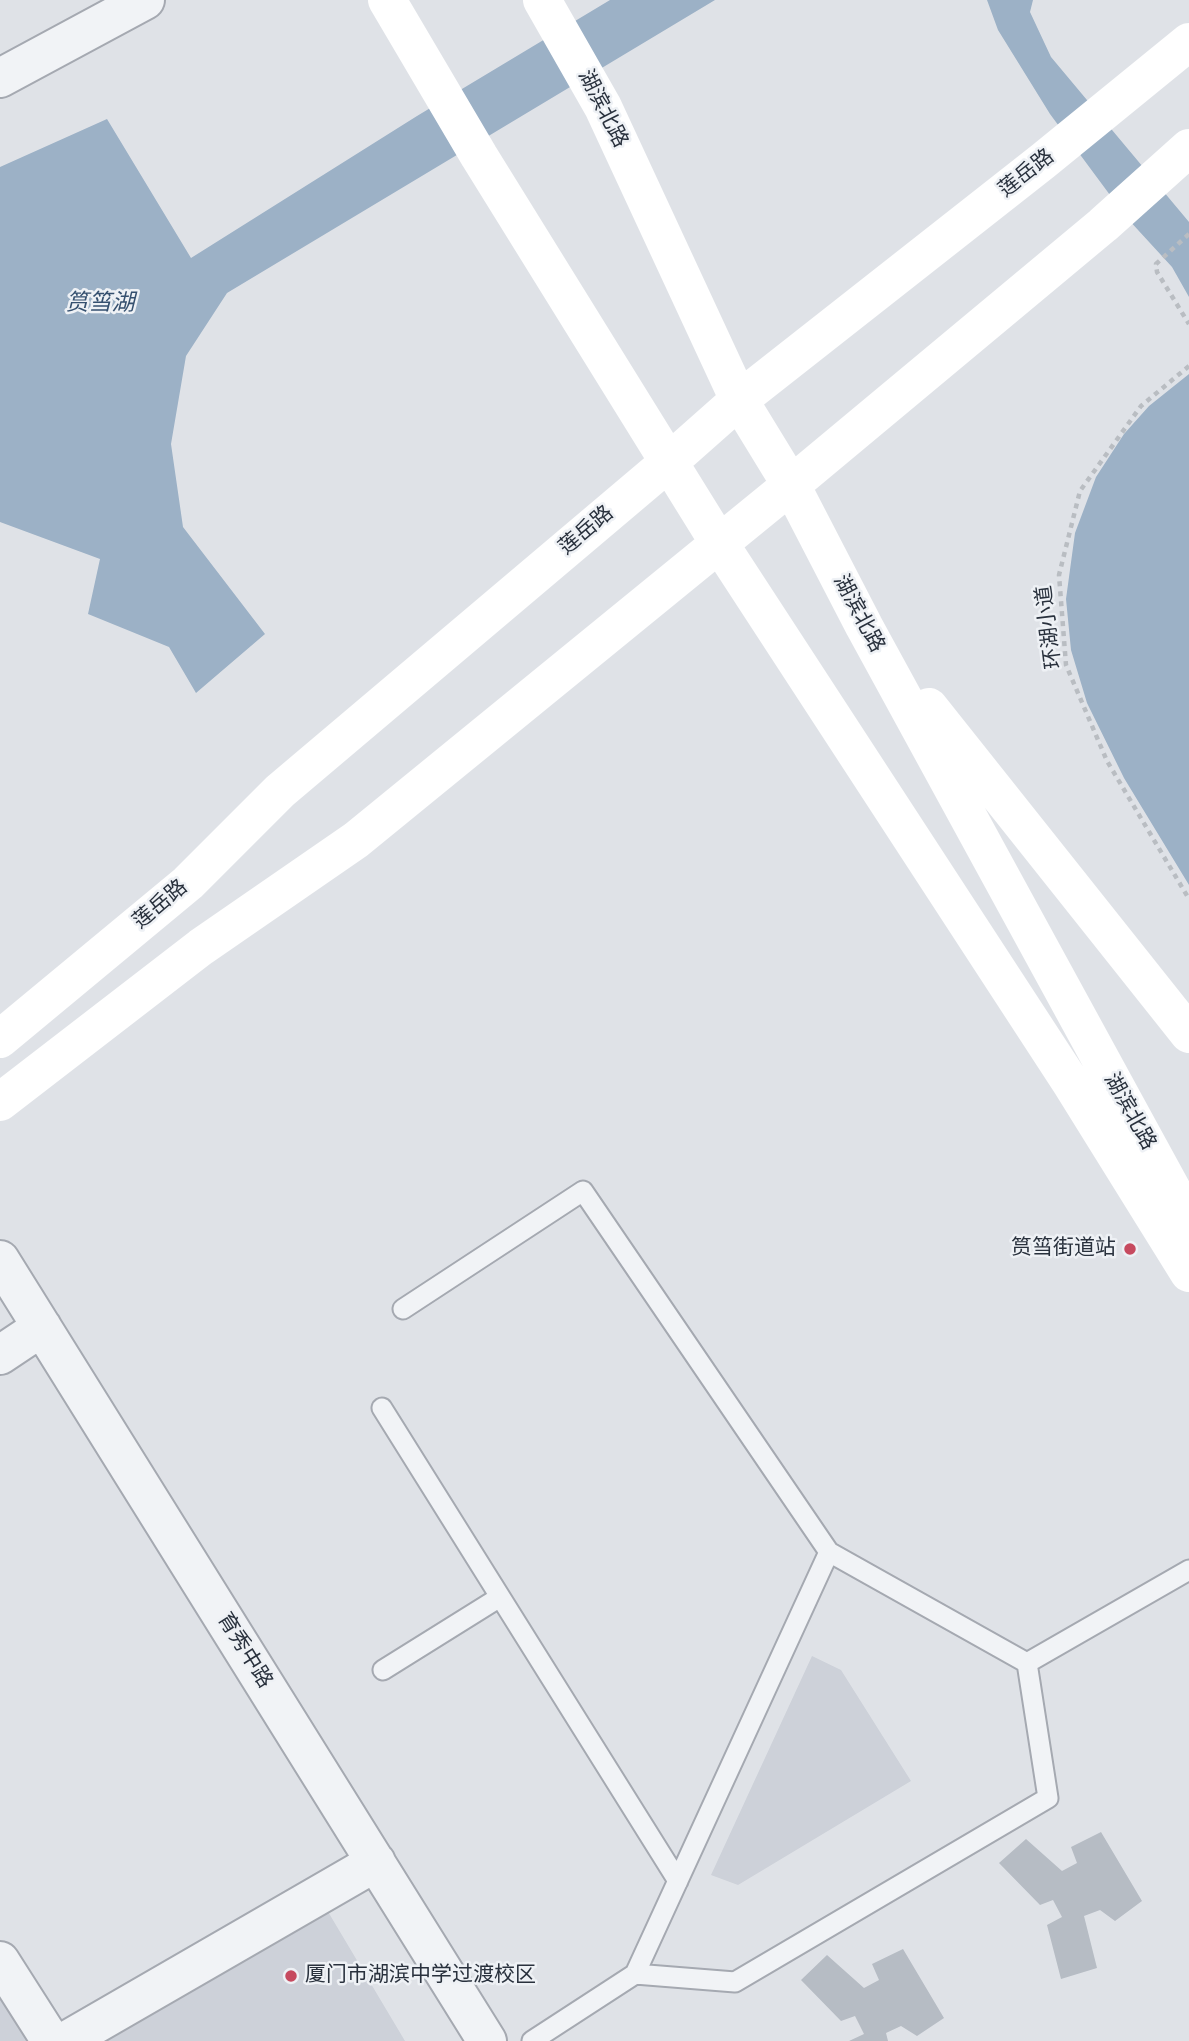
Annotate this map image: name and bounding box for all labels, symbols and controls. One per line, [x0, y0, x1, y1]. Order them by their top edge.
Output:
street label: 湖滨北路 [572, 66, 632, 152]
street label: 莲岳路 [994, 145, 1060, 203]
water label: 筼筜湖 [66, 290, 134, 318]
street label: 莲岳路 [555, 501, 619, 561]
street label: 湖滨北路 [827, 571, 889, 657]
street label: 环湖小道 [1032, 584, 1068, 670]
street label: 莲岳路 [129, 875, 193, 935]
street label: 湖滨北路 [1098, 1069, 1160, 1155]
place label: 筼筜街道站 [1011, 1236, 1116, 1262]
marker: 筼筜街道站 [1122, 1241, 1138, 1257]
street label: 育秀中路 [211, 1609, 277, 1693]
place label: 厦门市湖滨中学过渡校区 [305, 1963, 536, 1989]
marker: 厦门市湖滨中学过渡校区 [283, 1968, 299, 1984]

